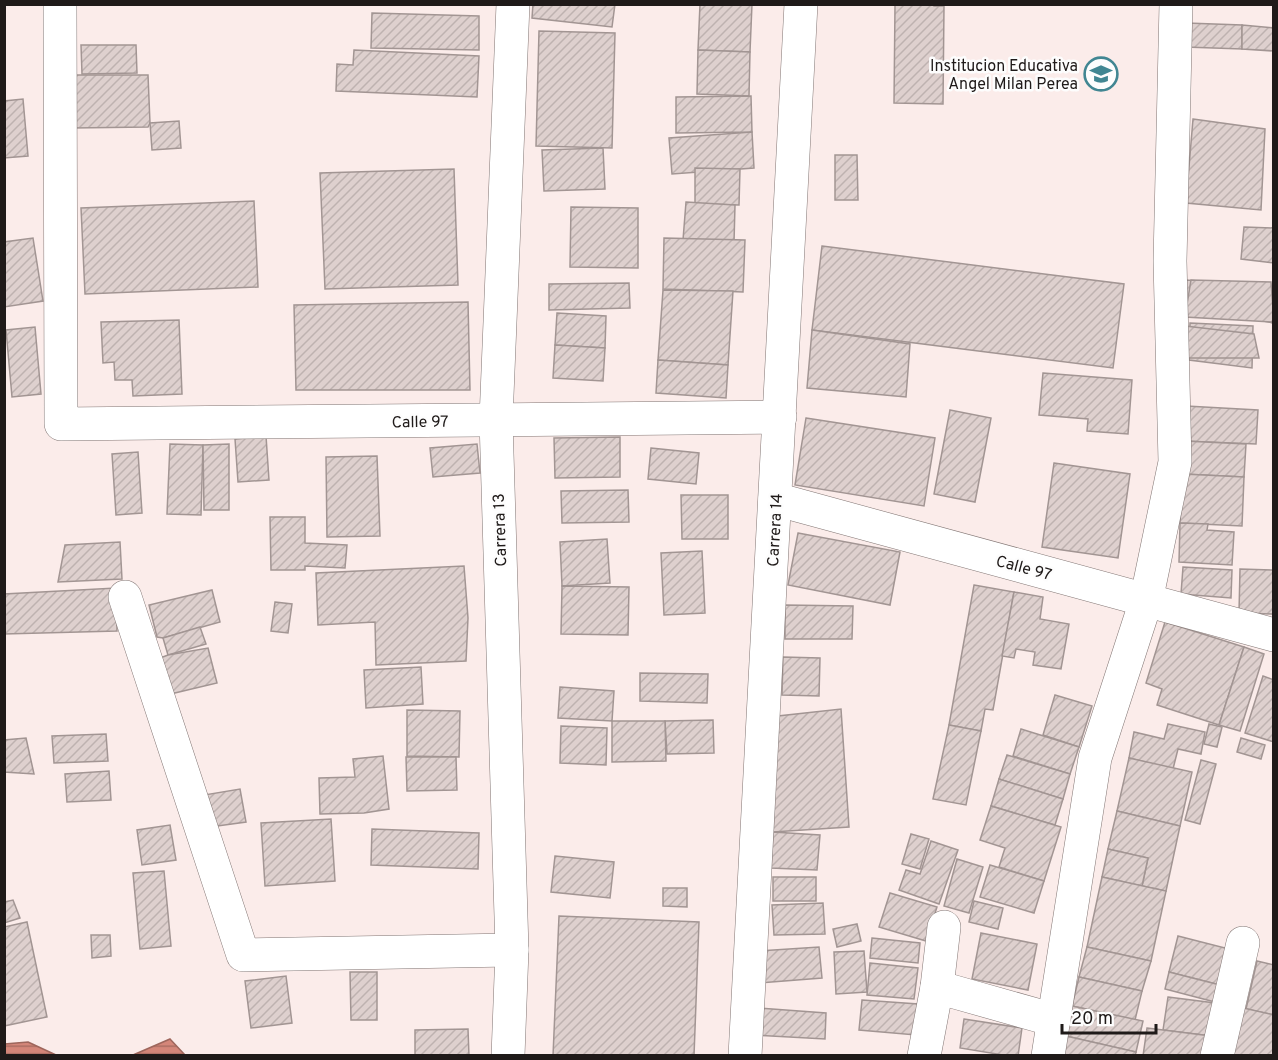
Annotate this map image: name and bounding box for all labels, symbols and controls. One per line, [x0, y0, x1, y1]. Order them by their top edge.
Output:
school or university icon: Institucion Educativa Angel Milan Perea [1083, 56, 1119, 92]
place label: Institucion Educativa Angel Milan Perea [930, 57, 1078, 95]
street label: Calle 97 [391, 413, 449, 433]
street label: Carrera 13 [490, 493, 512, 567]
street label: Carrera 14 [764, 493, 788, 567]
street label: Calle 97 [993, 552, 1054, 586]
scale bar [1062, 997, 1156, 1035]
text: 20 m [1071, 1008, 1113, 1031]

